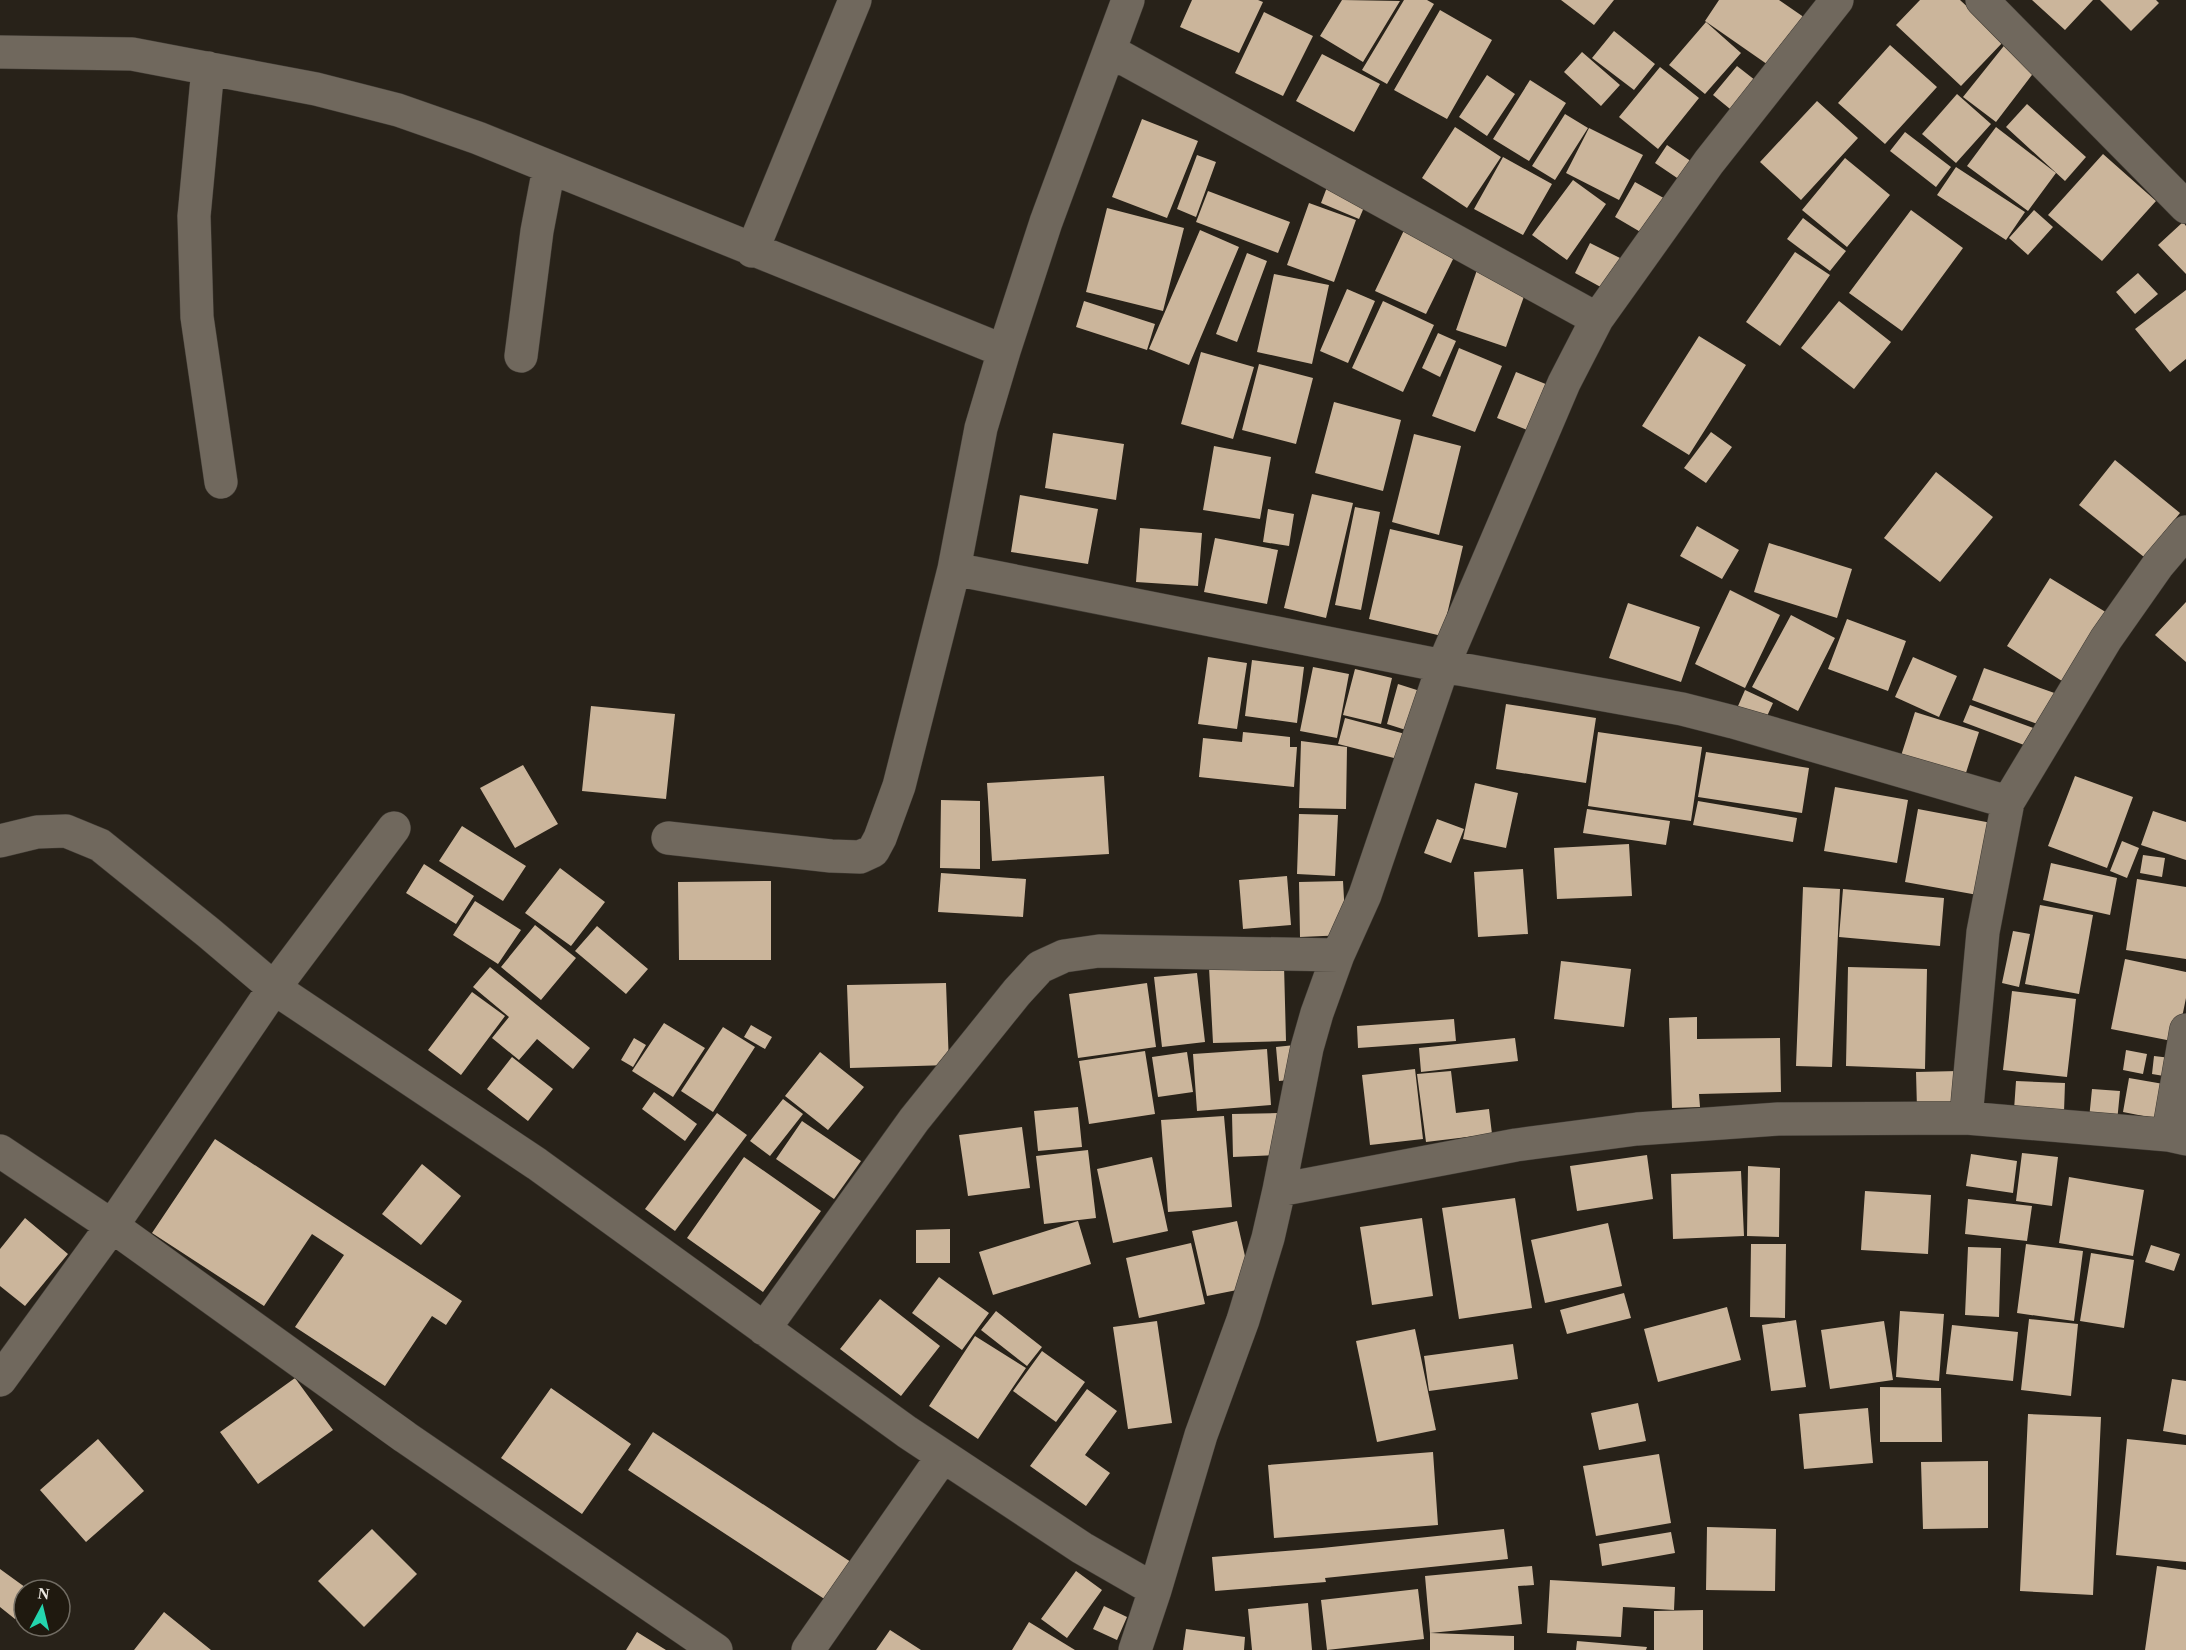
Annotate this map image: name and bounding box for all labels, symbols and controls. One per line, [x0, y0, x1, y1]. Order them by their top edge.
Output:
north arrow [12, 1578, 72, 1638]
text: N [37, 1584, 51, 1603]

